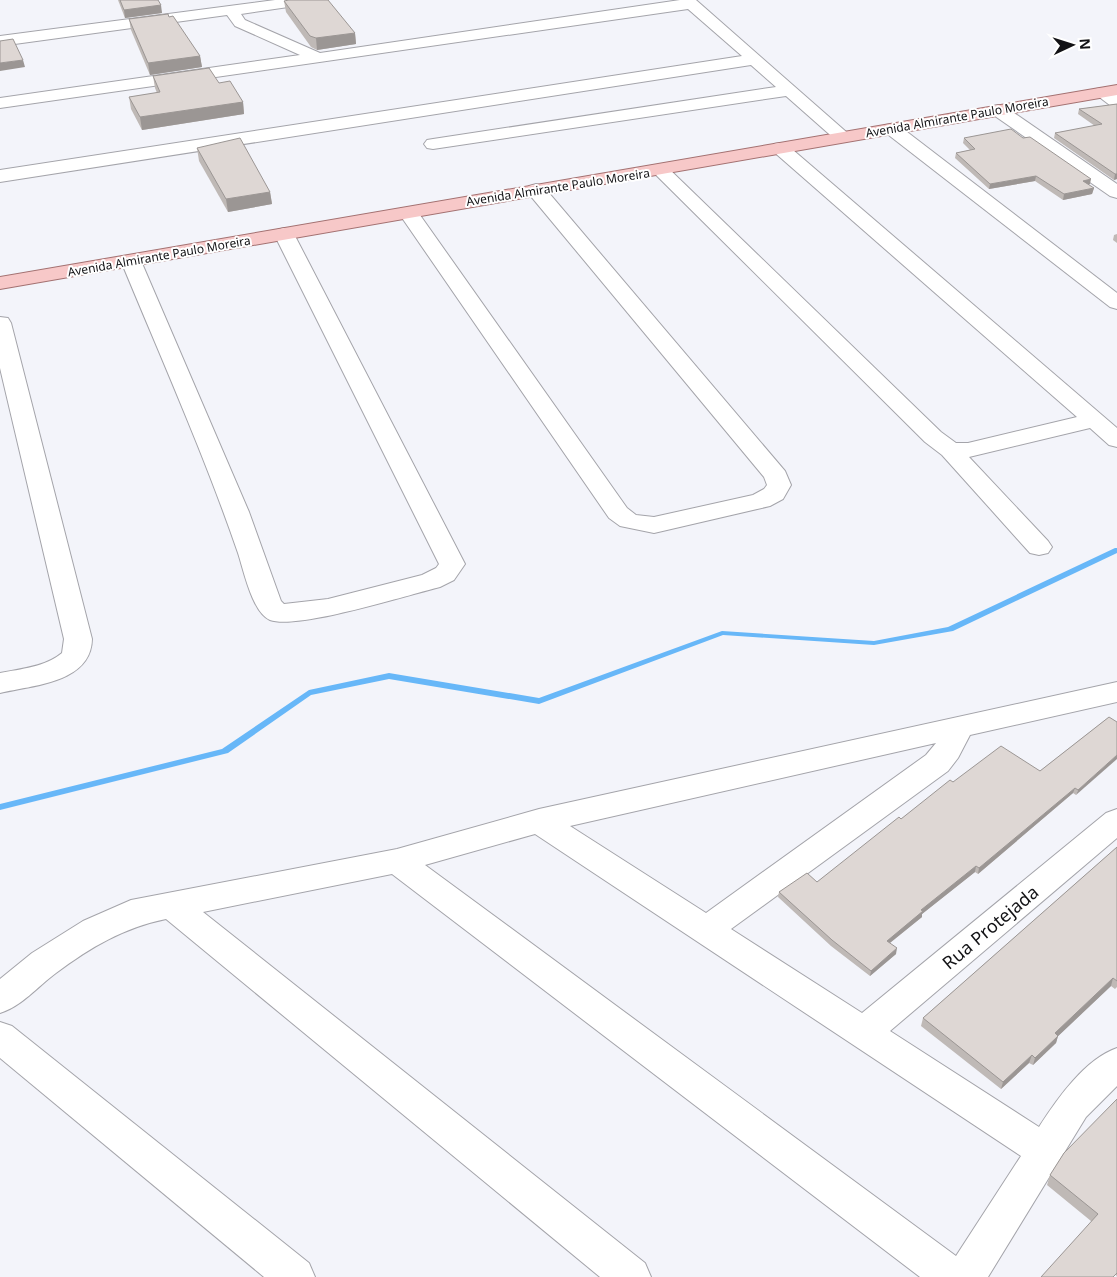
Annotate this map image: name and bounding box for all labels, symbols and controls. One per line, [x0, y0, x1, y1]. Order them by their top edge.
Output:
north arrow [1047, 20, 1097, 70]
text: N [1076, 38, 1095, 50]
street label: Avenida Almirante Paulo Moreira [864, 93, 1050, 141]
street label: Avenida Almirante Paulo Moreira [465, 164, 651, 210]
street label: Avenida Almirante Paulo Moreira [66, 232, 252, 280]
street label: Rua Protejada [937, 880, 1043, 974]

